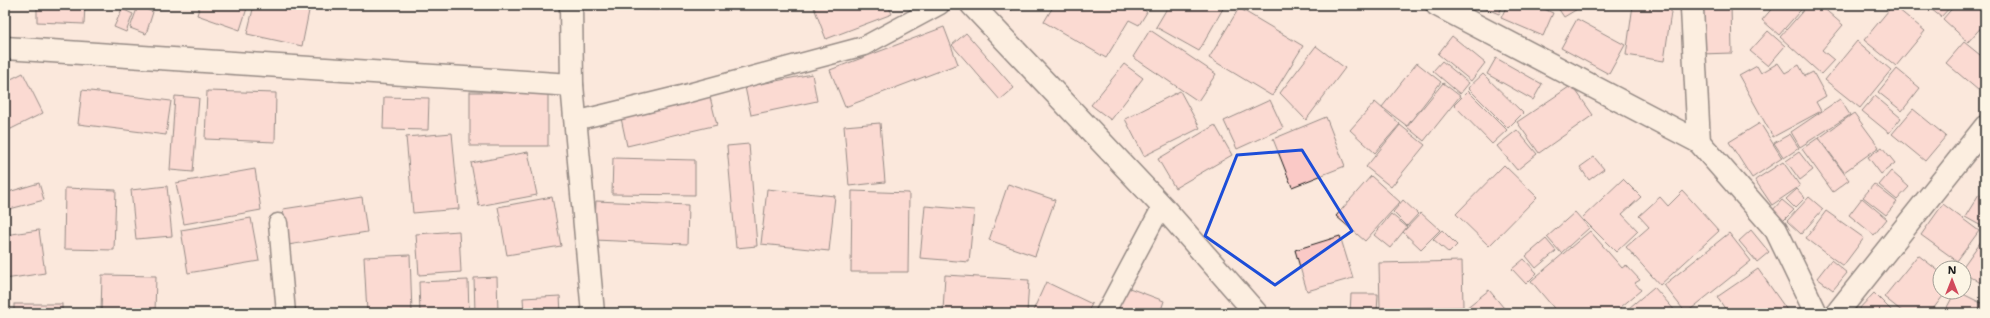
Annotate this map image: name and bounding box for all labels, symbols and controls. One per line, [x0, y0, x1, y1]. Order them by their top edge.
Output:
north arrow [1932, 260, 1972, 300]
text: N [1948, 263, 1957, 278]

